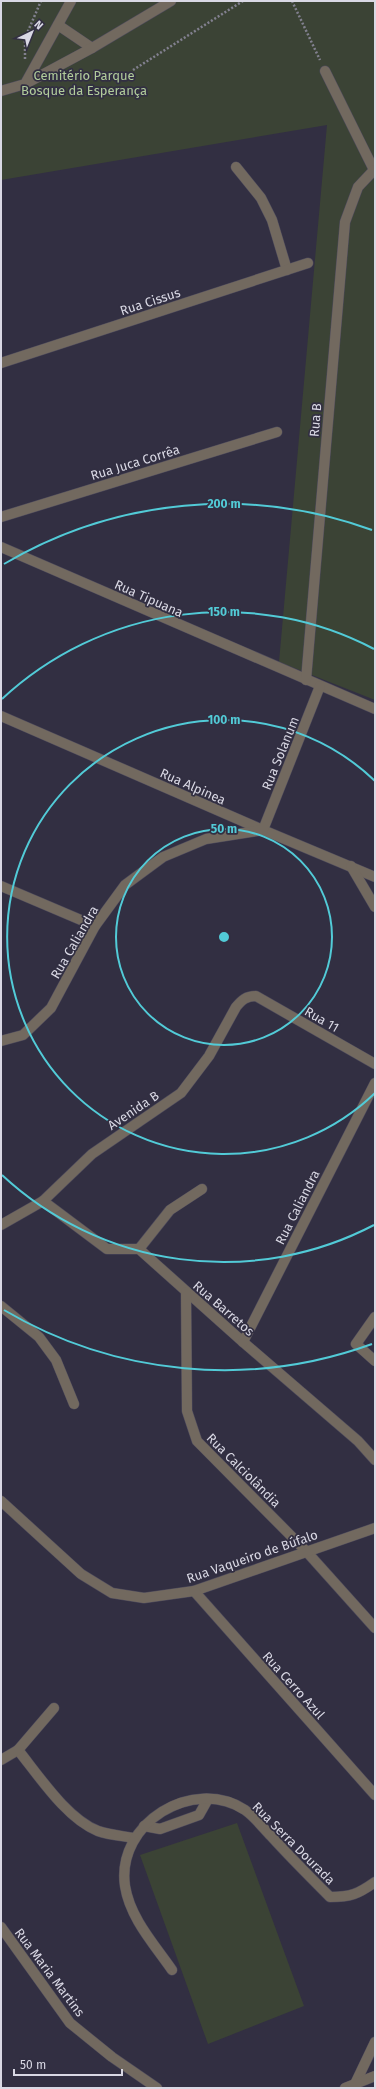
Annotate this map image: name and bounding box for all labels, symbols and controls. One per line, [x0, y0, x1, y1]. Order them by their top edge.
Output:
north arrow [12, 12, 52, 52]
text: N [31, 18, 46, 32]
park label: Cemitério Parque Bosque da Esperança [21, 68, 147, 98]
street label: Rua Cissus [118, 285, 182, 318]
street label: Rua B [307, 402, 324, 438]
street label: Rua Juca Corrêa [89, 442, 182, 483]
text: 200 m [207, 497, 241, 511]
street label: Rua Tipuana [112, 577, 185, 620]
text: 150 m [208, 605, 240, 619]
text: 100 m [208, 713, 240, 727]
street label: Rua Solanum [259, 714, 302, 792]
street label: Rua Alpinea [158, 765, 228, 808]
text: 50 m [211, 822, 237, 836]
street label: Rua Caliandra [48, 903, 101, 981]
centre of rings [217, 930, 231, 944]
street label: Rua 11 [302, 1004, 342, 1035]
street label: Avenida B [105, 1088, 162, 1133]
street label: Rua Caliandra [272, 1167, 323, 1247]
street label: Rua Barretos [190, 1278, 257, 1339]
street label: Rua Calciolândia [204, 1430, 284, 1510]
street label: Rua Vaqueiro de Búfalo [185, 1527, 320, 1586]
street label: Rua Cerro Azul [260, 1649, 328, 1722]
street label: Rua Serra Dourada [249, 1799, 338, 1888]
street label: Rua Maria Martins [12, 1925, 88, 2019]
scale bar [14, 2051, 122, 2077]
text: 50 m [20, 2058, 46, 2072]

